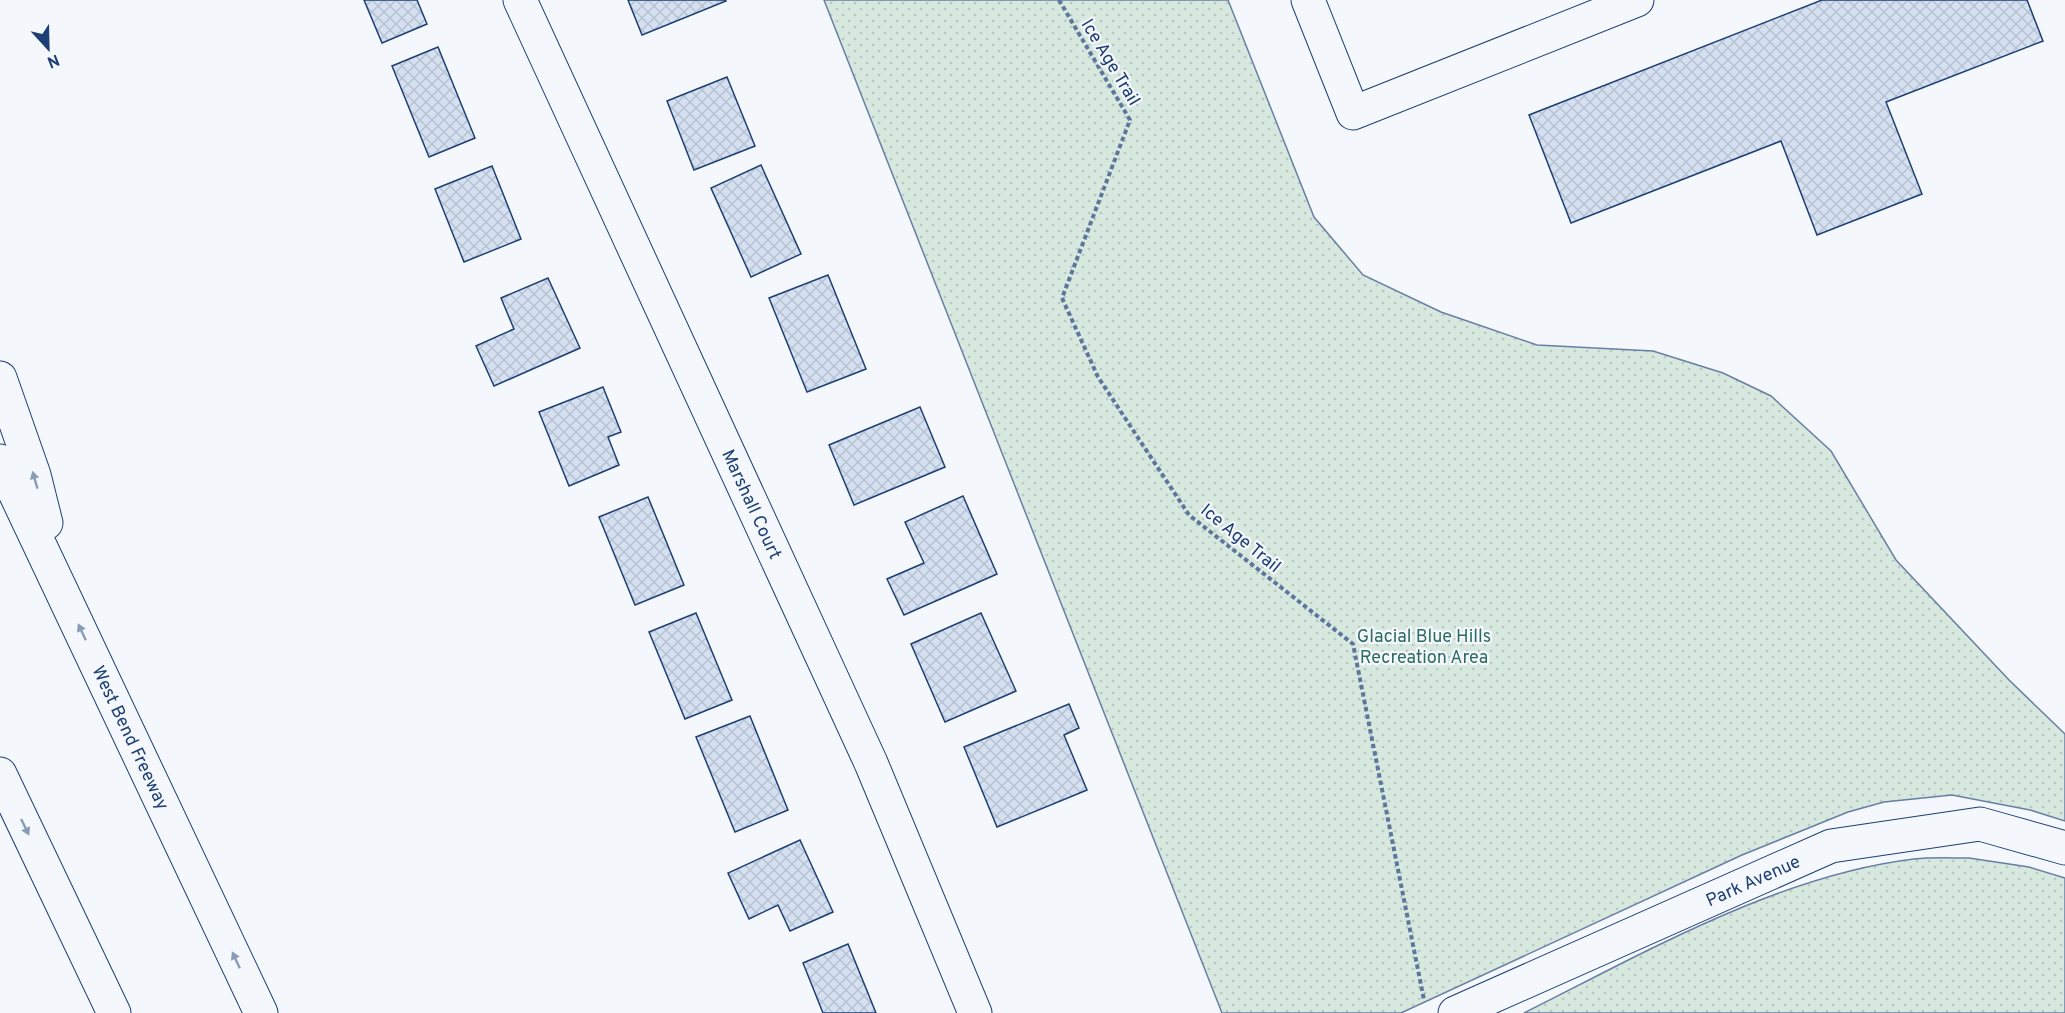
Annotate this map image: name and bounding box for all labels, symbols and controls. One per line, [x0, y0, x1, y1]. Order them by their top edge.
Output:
street label: Ice Age Trail [1075, 15, 1145, 110]
north arrow [18, 18, 78, 78]
text: N [44, 49, 62, 71]
street label: Marshall Court [715, 446, 786, 563]
one-way arrow [29, 471, 39, 489]
street label: Ice Age Trail [1195, 500, 1285, 579]
one-way arrow [77, 623, 86, 640]
park label: Glacial Blue Hills Recreation Area [1357, 626, 1491, 670]
street label: West Bend Freeway [86, 663, 173, 814]
one-way arrow [21, 819, 30, 836]
street label: Park Avenue [1703, 851, 1804, 913]
one-way arrow [232, 952, 241, 969]

